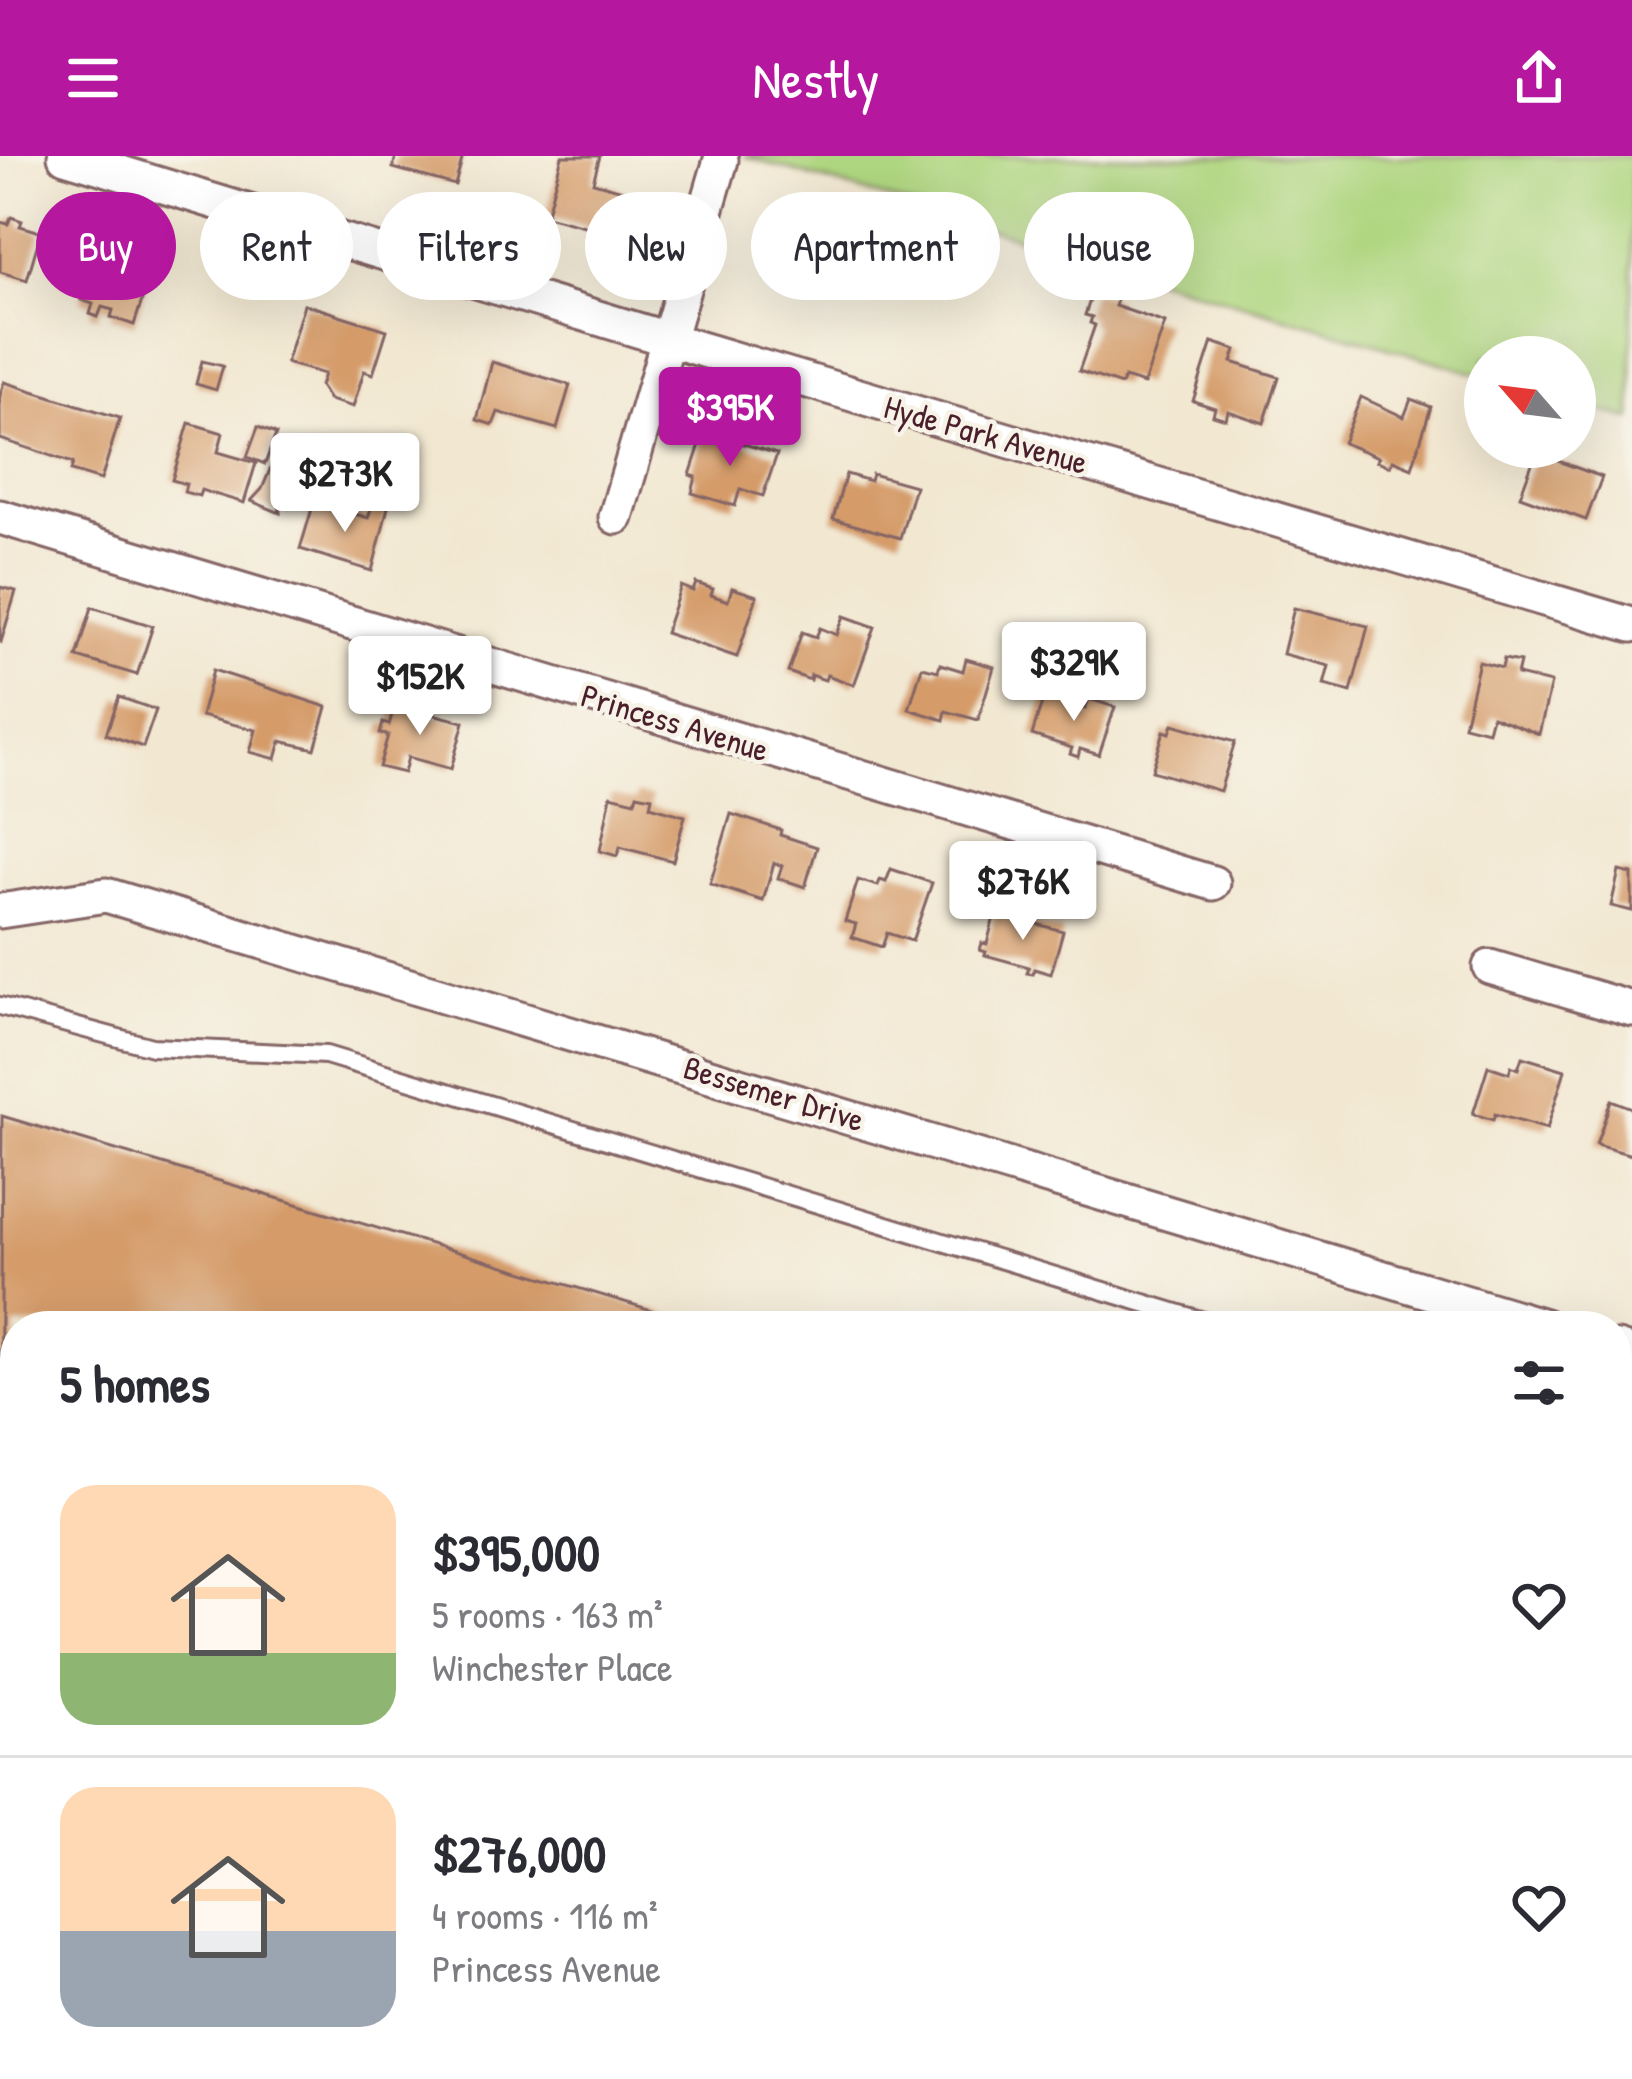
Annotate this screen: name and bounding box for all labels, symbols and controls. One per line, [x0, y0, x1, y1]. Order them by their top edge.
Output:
text: Nestly [753, 42, 879, 115]
icon: menu [60, 45, 126, 111]
icon: share [1506, 45, 1572, 111]
chip: Buy [36, 192, 176, 300]
chip: Rent [200, 192, 353, 300]
chip: Filters [377, 192, 561, 300]
chip: New [585, 192, 727, 300]
chip: Apartment [751, 192, 1000, 300]
chip: House [1024, 192, 1194, 300]
north arrow [1464, 336, 1596, 468]
map controls [1464, 336, 1596, 468]
pin: $395K [646, 367, 814, 469]
text: $395K [686, 379, 774, 432]
street label: Hyde Park Avenue [879, 384, 1093, 485]
pin: $273K [261, 433, 429, 535]
text: $273K [297, 445, 393, 498]
pin: $329K [990, 622, 1158, 724]
text: $329K [1029, 634, 1119, 687]
pin: $152K [336, 636, 504, 738]
text: $152K [375, 648, 465, 701]
street label: Princess Avenue [576, 673, 774, 771]
pin: $276K [939, 841, 1107, 943]
text: $276K [976, 853, 1070, 906]
street label: Bessemer Drive [678, 1045, 870, 1141]
text: 5 homes [60, 1349, 210, 1418]
icon: filters [1506, 1350, 1572, 1416]
text: $395,000 [432, 1518, 600, 1587]
icon: home [156, 1533, 300, 1677]
icon: heart [1506, 1572, 1572, 1638]
text: 5 rooms · 163 m² [432, 1587, 663, 1640]
text: Winchester Place [432, 1640, 672, 1693]
text: $276,000 [432, 1819, 606, 1888]
icon: home [156, 1835, 300, 1979]
icon: heart [1506, 1874, 1572, 1940]
text: 4 rooms · 116 m² [432, 1888, 658, 1941]
text: Princess Avenue [432, 1941, 661, 1994]

